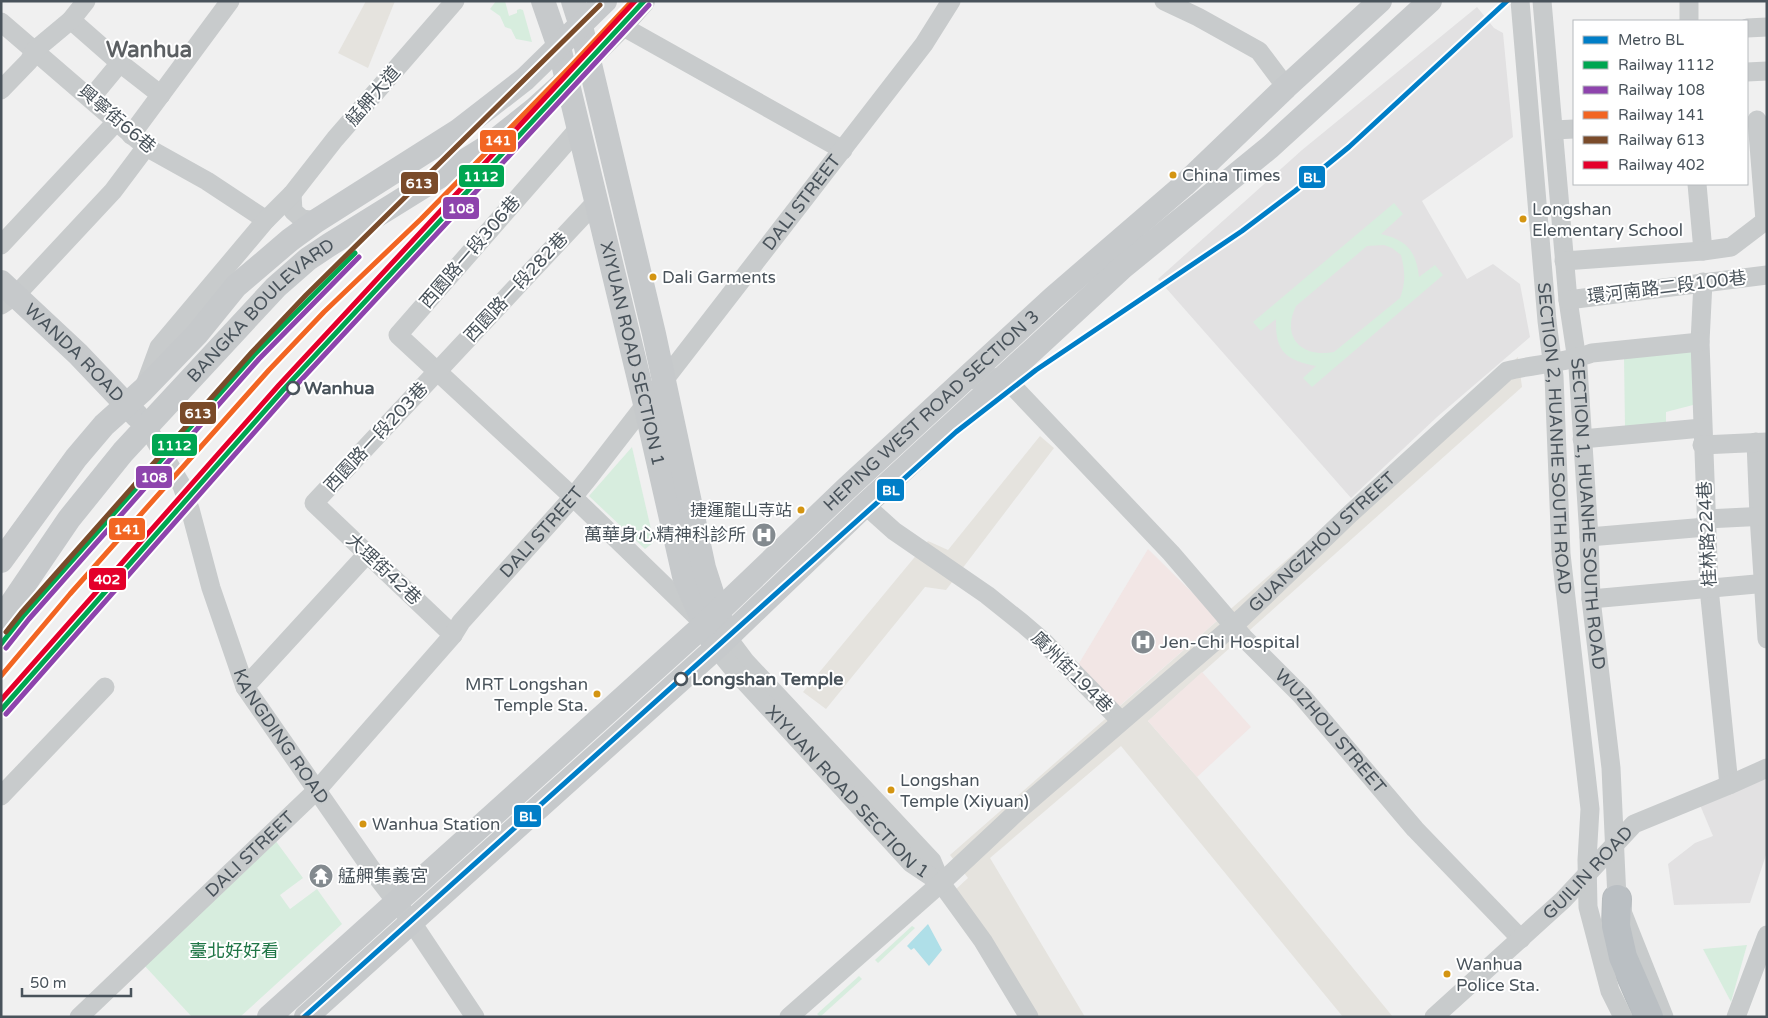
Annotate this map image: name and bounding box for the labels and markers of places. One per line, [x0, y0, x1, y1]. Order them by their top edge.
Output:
place label: China Times [1182, 165, 1281, 186]
marker: China Times [1168, 170, 1178, 180]
place label: Longshan Elementary School [1532, 199, 1683, 241]
marker: Longshan Elementary School [1518, 214, 1528, 224]
place label: Dali Garments [662, 267, 776, 288]
marker: Dali Garments [648, 272, 658, 282]
place label: Wanhua [304, 377, 375, 399]
marker: Wanhua [286, 381, 300, 395]
place label: 捷運龍山寺站 [690, 500, 792, 521]
marker: 捷運龍山寺站 [796, 505, 806, 515]
hospital icon: 萬華身心精神科診所 [751, 522, 777, 548]
place label: 萬華身心精神科診所 [584, 524, 746, 546]
hospital icon: Jen-Chi Hospital [1130, 629, 1156, 655]
place label: Jen-Chi Hospital [1160, 631, 1300, 653]
place label: Longshan Temple [692, 668, 844, 690]
marker: Longshan Temple [674, 672, 688, 686]
place label: MRT Longshan Temple Sta. [465, 674, 588, 716]
marker: MRT Longshan Temple Sta. [592, 689, 602, 699]
place label: Longshan Temple (Xiyuan) [900, 770, 1029, 812]
marker: Longshan Temple (Xiyuan) [886, 785, 896, 795]
place label: Wanhua Station [372, 814, 500, 835]
marker: Wanhua Station [358, 819, 368, 829]
temple icon: 艋舺集義宮 [308, 863, 334, 889]
place label: 艋舺集義宮 [338, 865, 428, 887]
place label: Wanhua Police Sta. [1456, 954, 1540, 996]
marker: Wanhua Police Sta. [1442, 969, 1452, 979]

